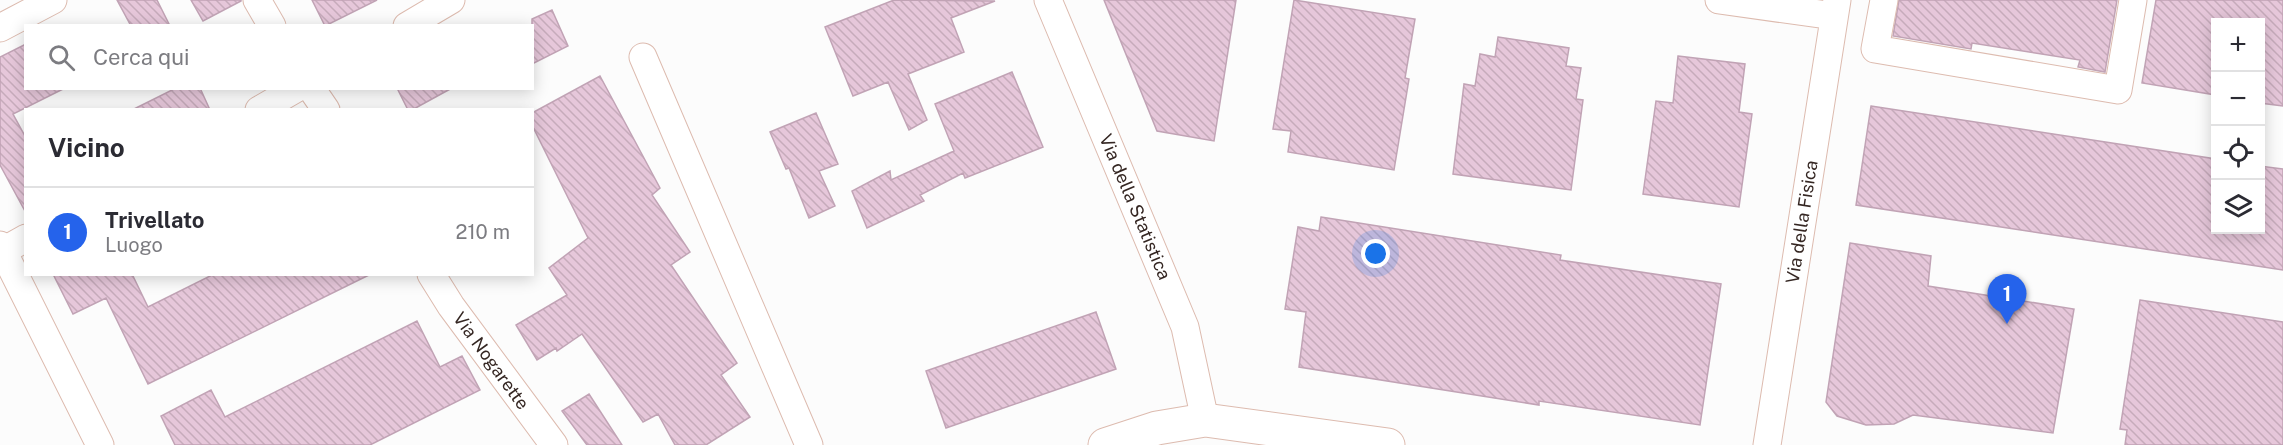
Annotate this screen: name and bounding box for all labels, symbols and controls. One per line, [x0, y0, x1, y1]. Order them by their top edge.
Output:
map controls [2211, 18, 2265, 234]
button: + [2211, 18, 2265, 72]
search box [24, 24, 534, 90]
icon: search [45, 41, 78, 74]
text: Cerca qui [93, 44, 190, 70]
button: − [2211, 72, 2265, 126]
button: locate [2211, 126, 2265, 180]
street label: Via della Statistica [1095, 131, 1176, 283]
text: Vicino [48, 132, 125, 163]
street label: Via della Fisica [1781, 159, 1822, 285]
button: layers [2211, 180, 2265, 234]
text: Trivellato [105, 207, 205, 233]
text: 1 [63, 220, 72, 244]
text: 210 m [456, 220, 510, 244]
text: Luogo [105, 233, 163, 257]
your location [1361, 239, 1390, 268]
pin: 1 [1988, 274, 2026, 324]
street label: Via Nogarette [449, 308, 534, 413]

